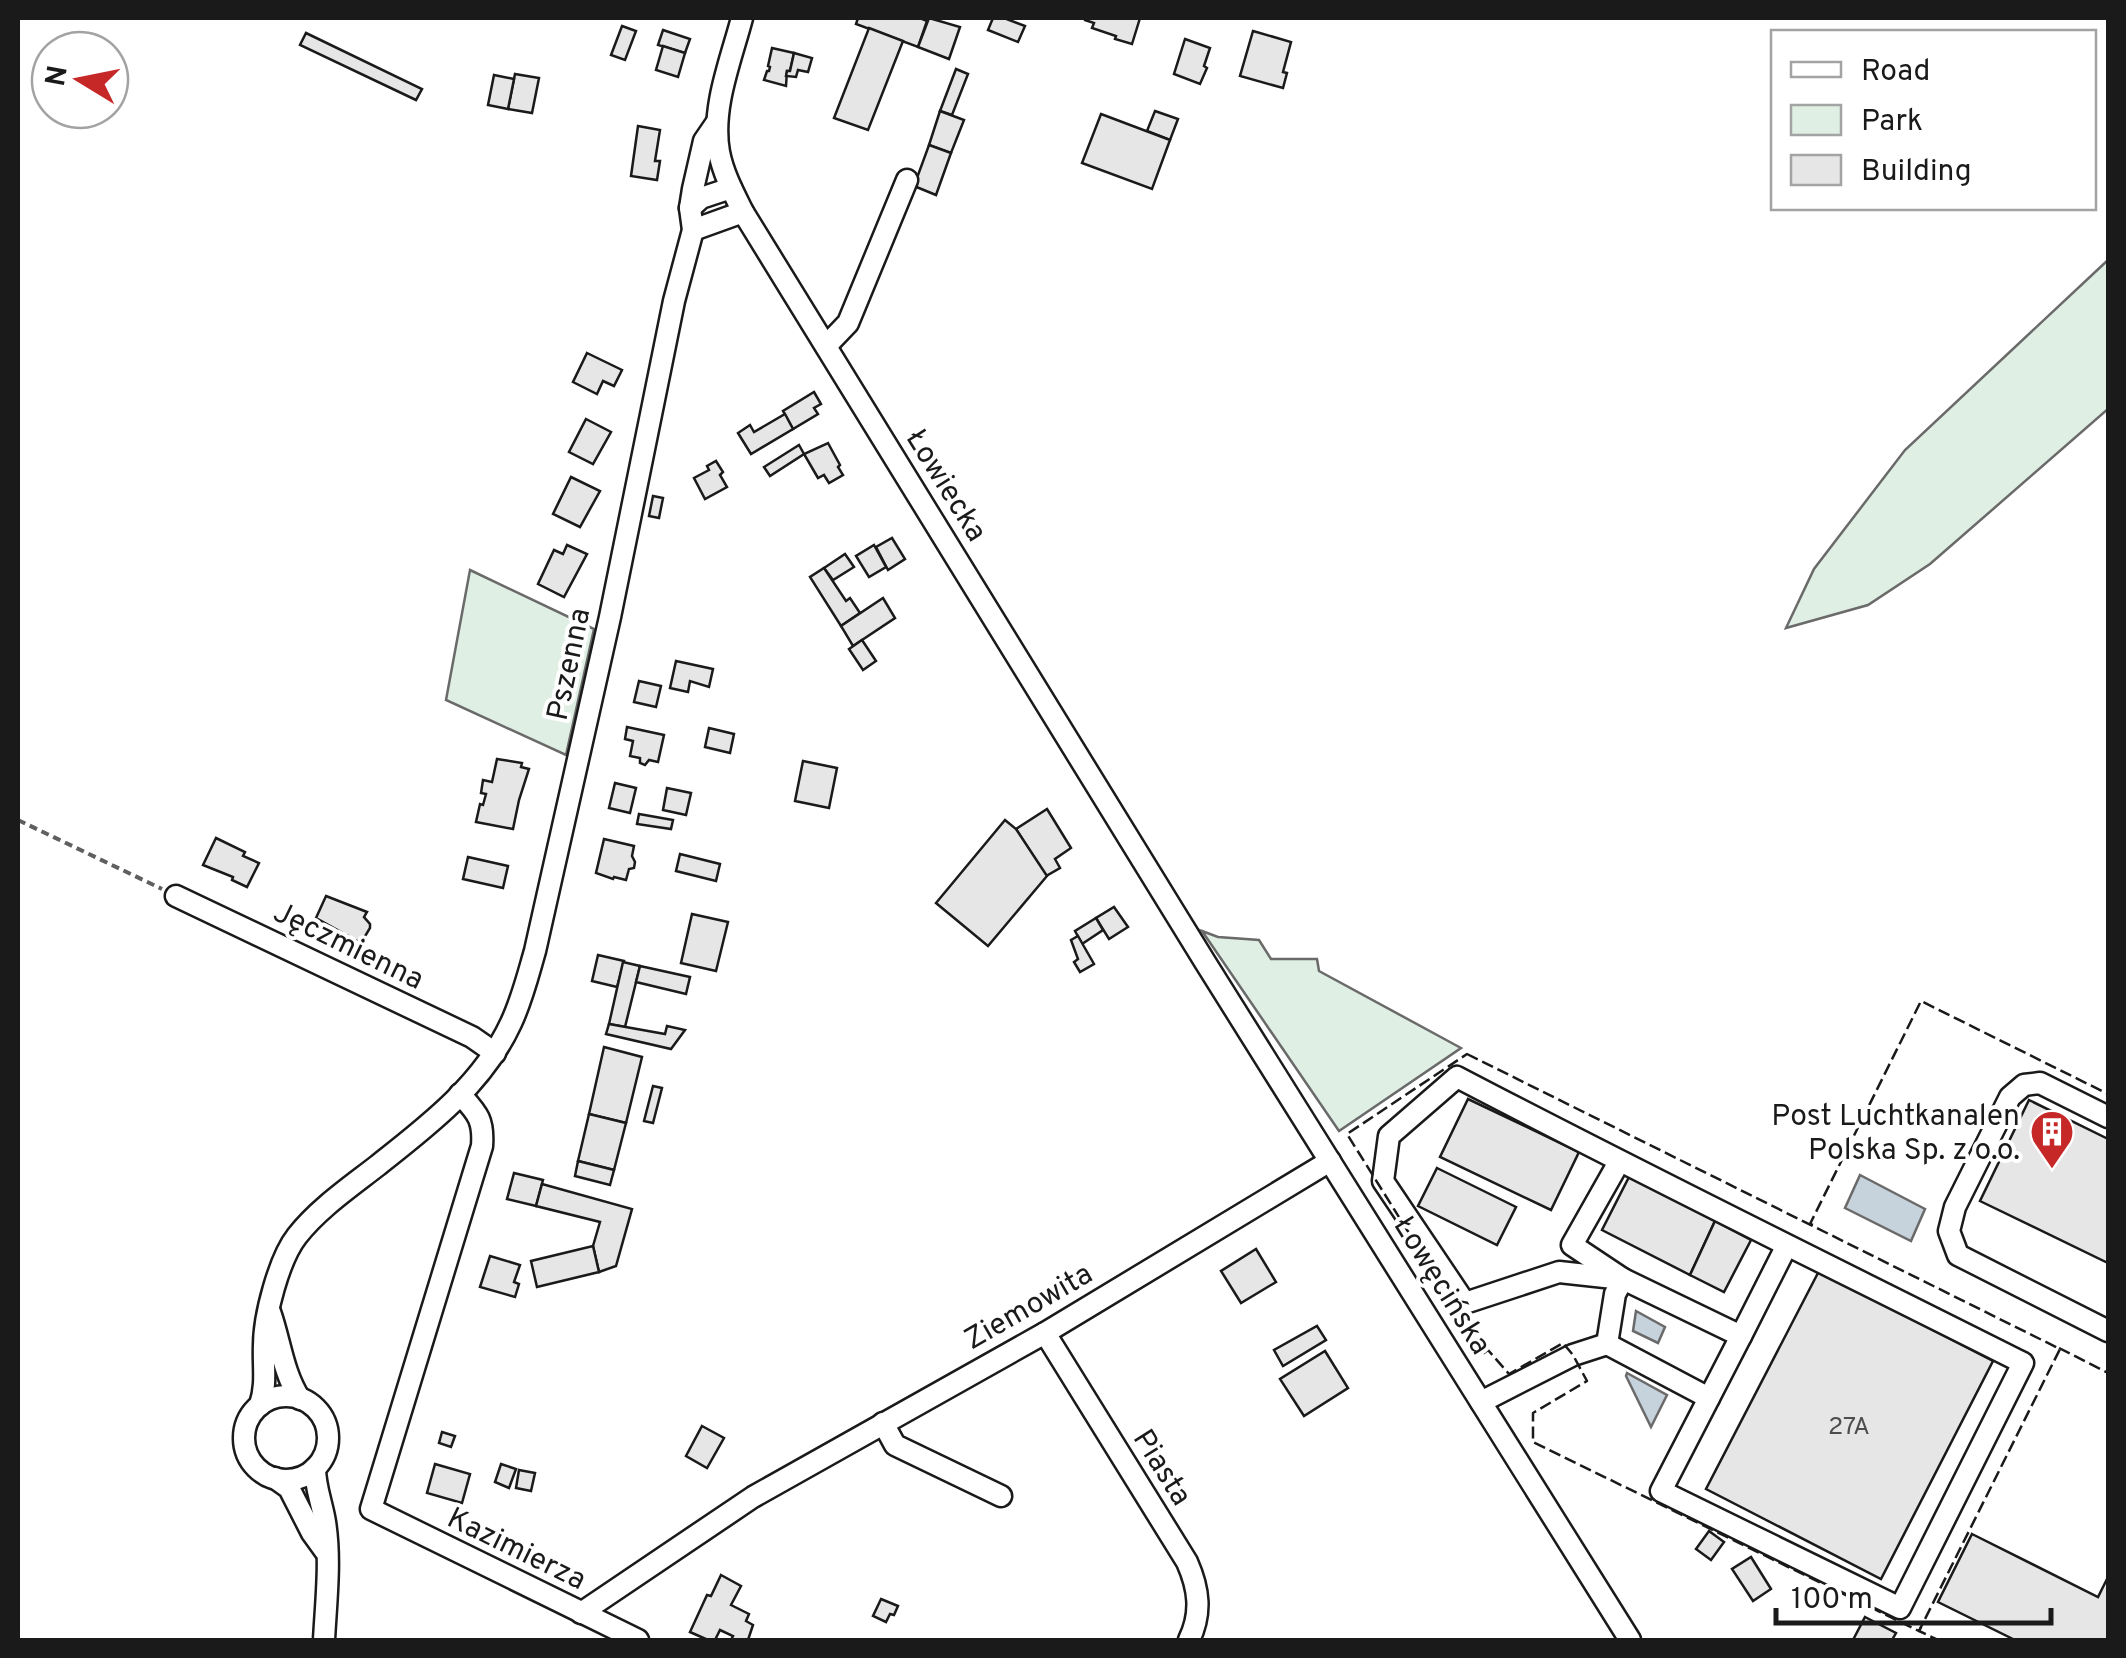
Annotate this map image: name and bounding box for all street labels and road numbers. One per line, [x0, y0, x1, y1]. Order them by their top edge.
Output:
street label: Łowiecka [896, 424, 994, 549]
street label: Pszenna [541, 605, 600, 724]
street label: Jęczmienna [267, 895, 429, 999]
street label: Łowęcińska [1384, 1211, 1498, 1362]
street label: Ziemowita [959, 1257, 1100, 1360]
street label: Piasta [1123, 1423, 1199, 1513]
street label: Kazimierza [441, 1501, 591, 1600]

